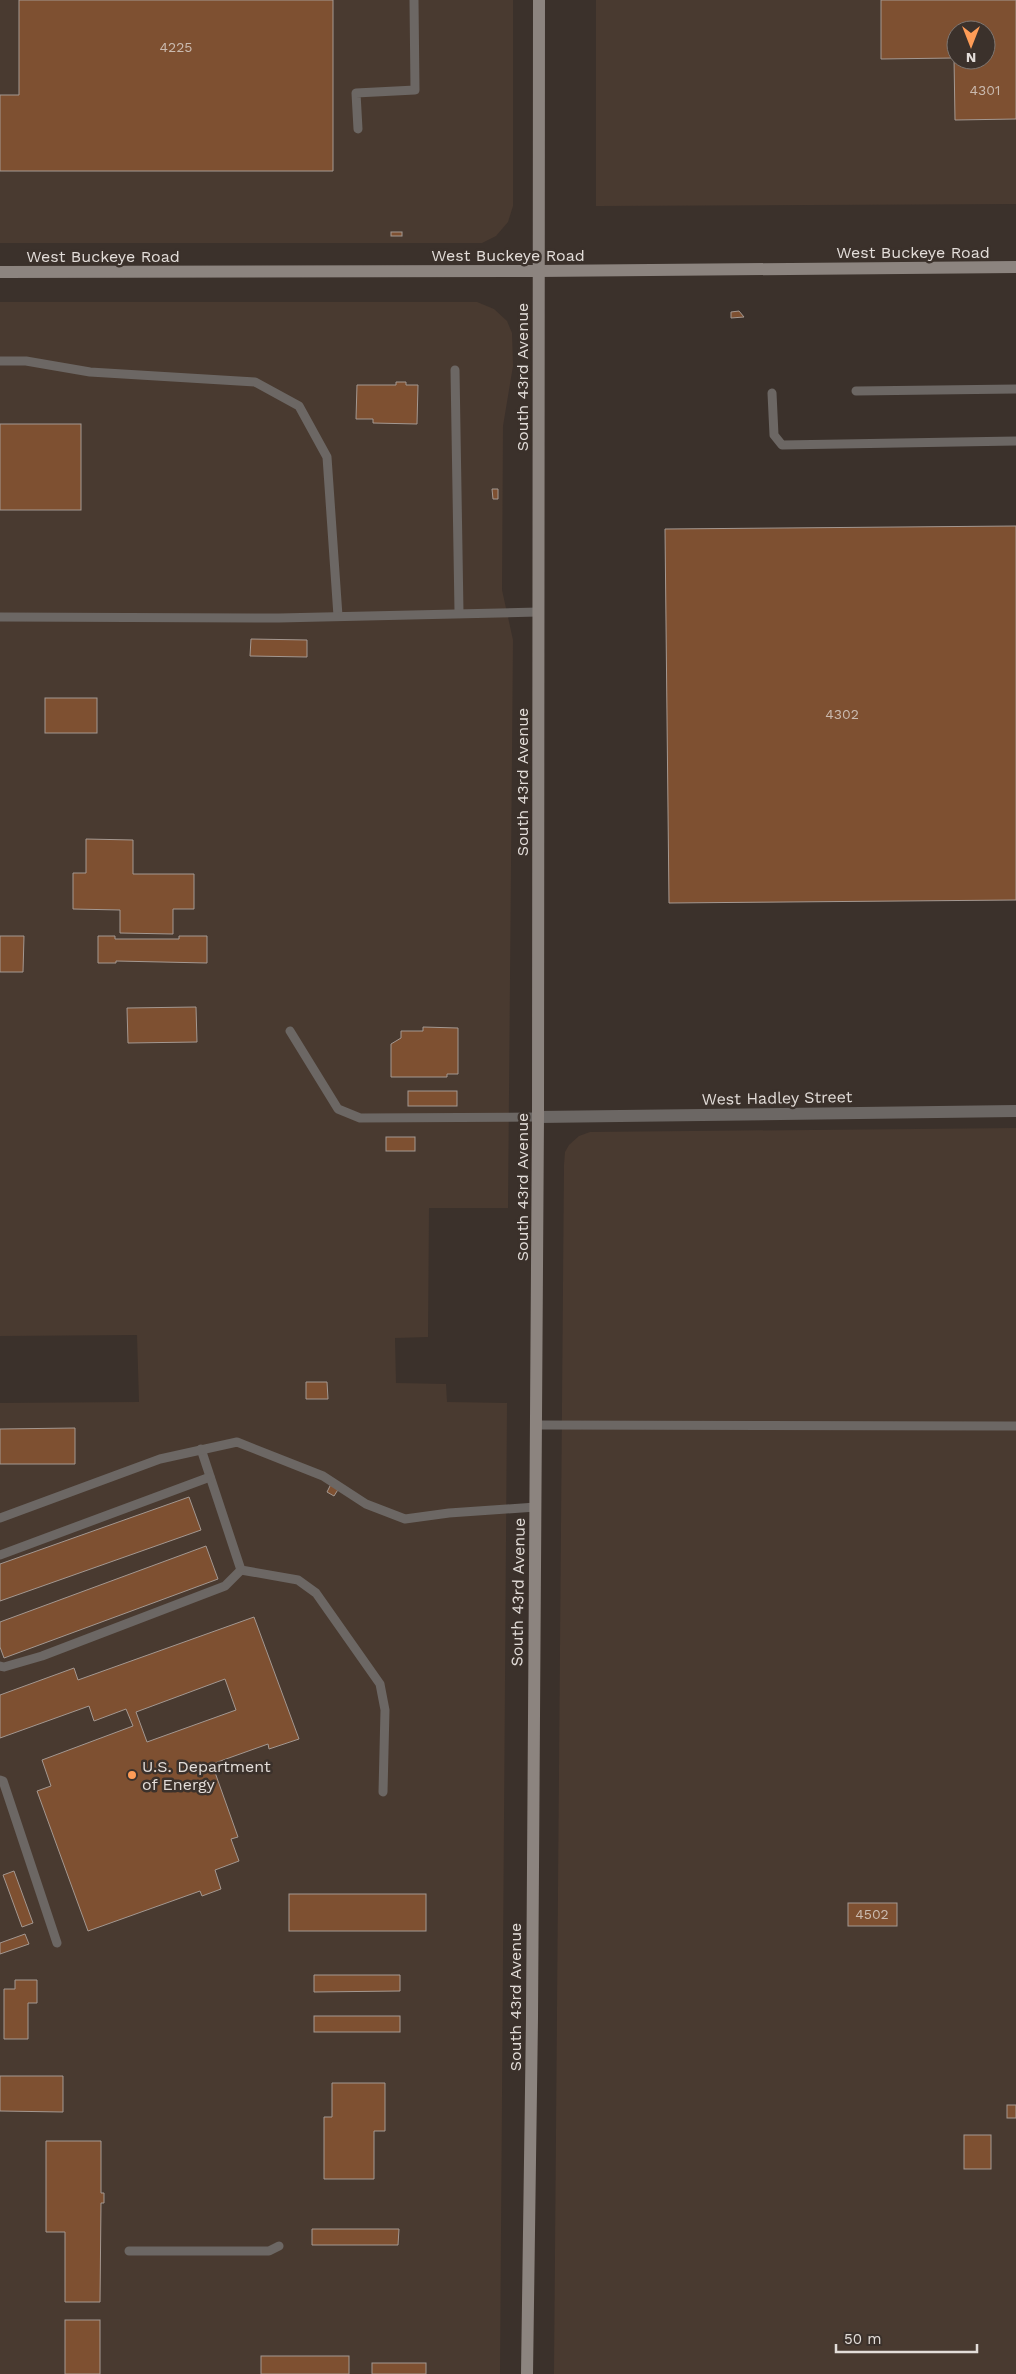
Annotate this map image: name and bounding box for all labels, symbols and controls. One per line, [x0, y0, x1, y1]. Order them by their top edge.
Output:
north arrow [946, 20, 996, 70]
house number: 4225 [159, 39, 193, 55]
text: N [966, 50, 976, 66]
house number: 4301 [970, 82, 1000, 98]
street label: West Buckeye Road [836, 243, 990, 262]
street label: West Buckeye Road [431, 246, 585, 265]
street label: West Buckeye Road [26, 247, 180, 266]
street label: South 43rd Avenue [513, 303, 532, 451]
house number: 4302 [825, 706, 859, 722]
street label: South 43rd Avenue [513, 708, 532, 856]
street label: West Hadley Street [702, 1087, 853, 1109]
street label: South 43rd Avenue [513, 1113, 532, 1261]
street label: South 43rd Avenue [507, 1518, 529, 1666]
place label: U.S. Department of Energy [142, 1757, 271, 1794]
marker: U.S. Department of Energy [126, 1769, 138, 1781]
house number: 4502 [855, 1906, 889, 1922]
street label: South 43rd Avenue [506, 1923, 525, 2071]
scale bar [836, 2322, 977, 2354]
text: 50 m [844, 2330, 881, 2348]

